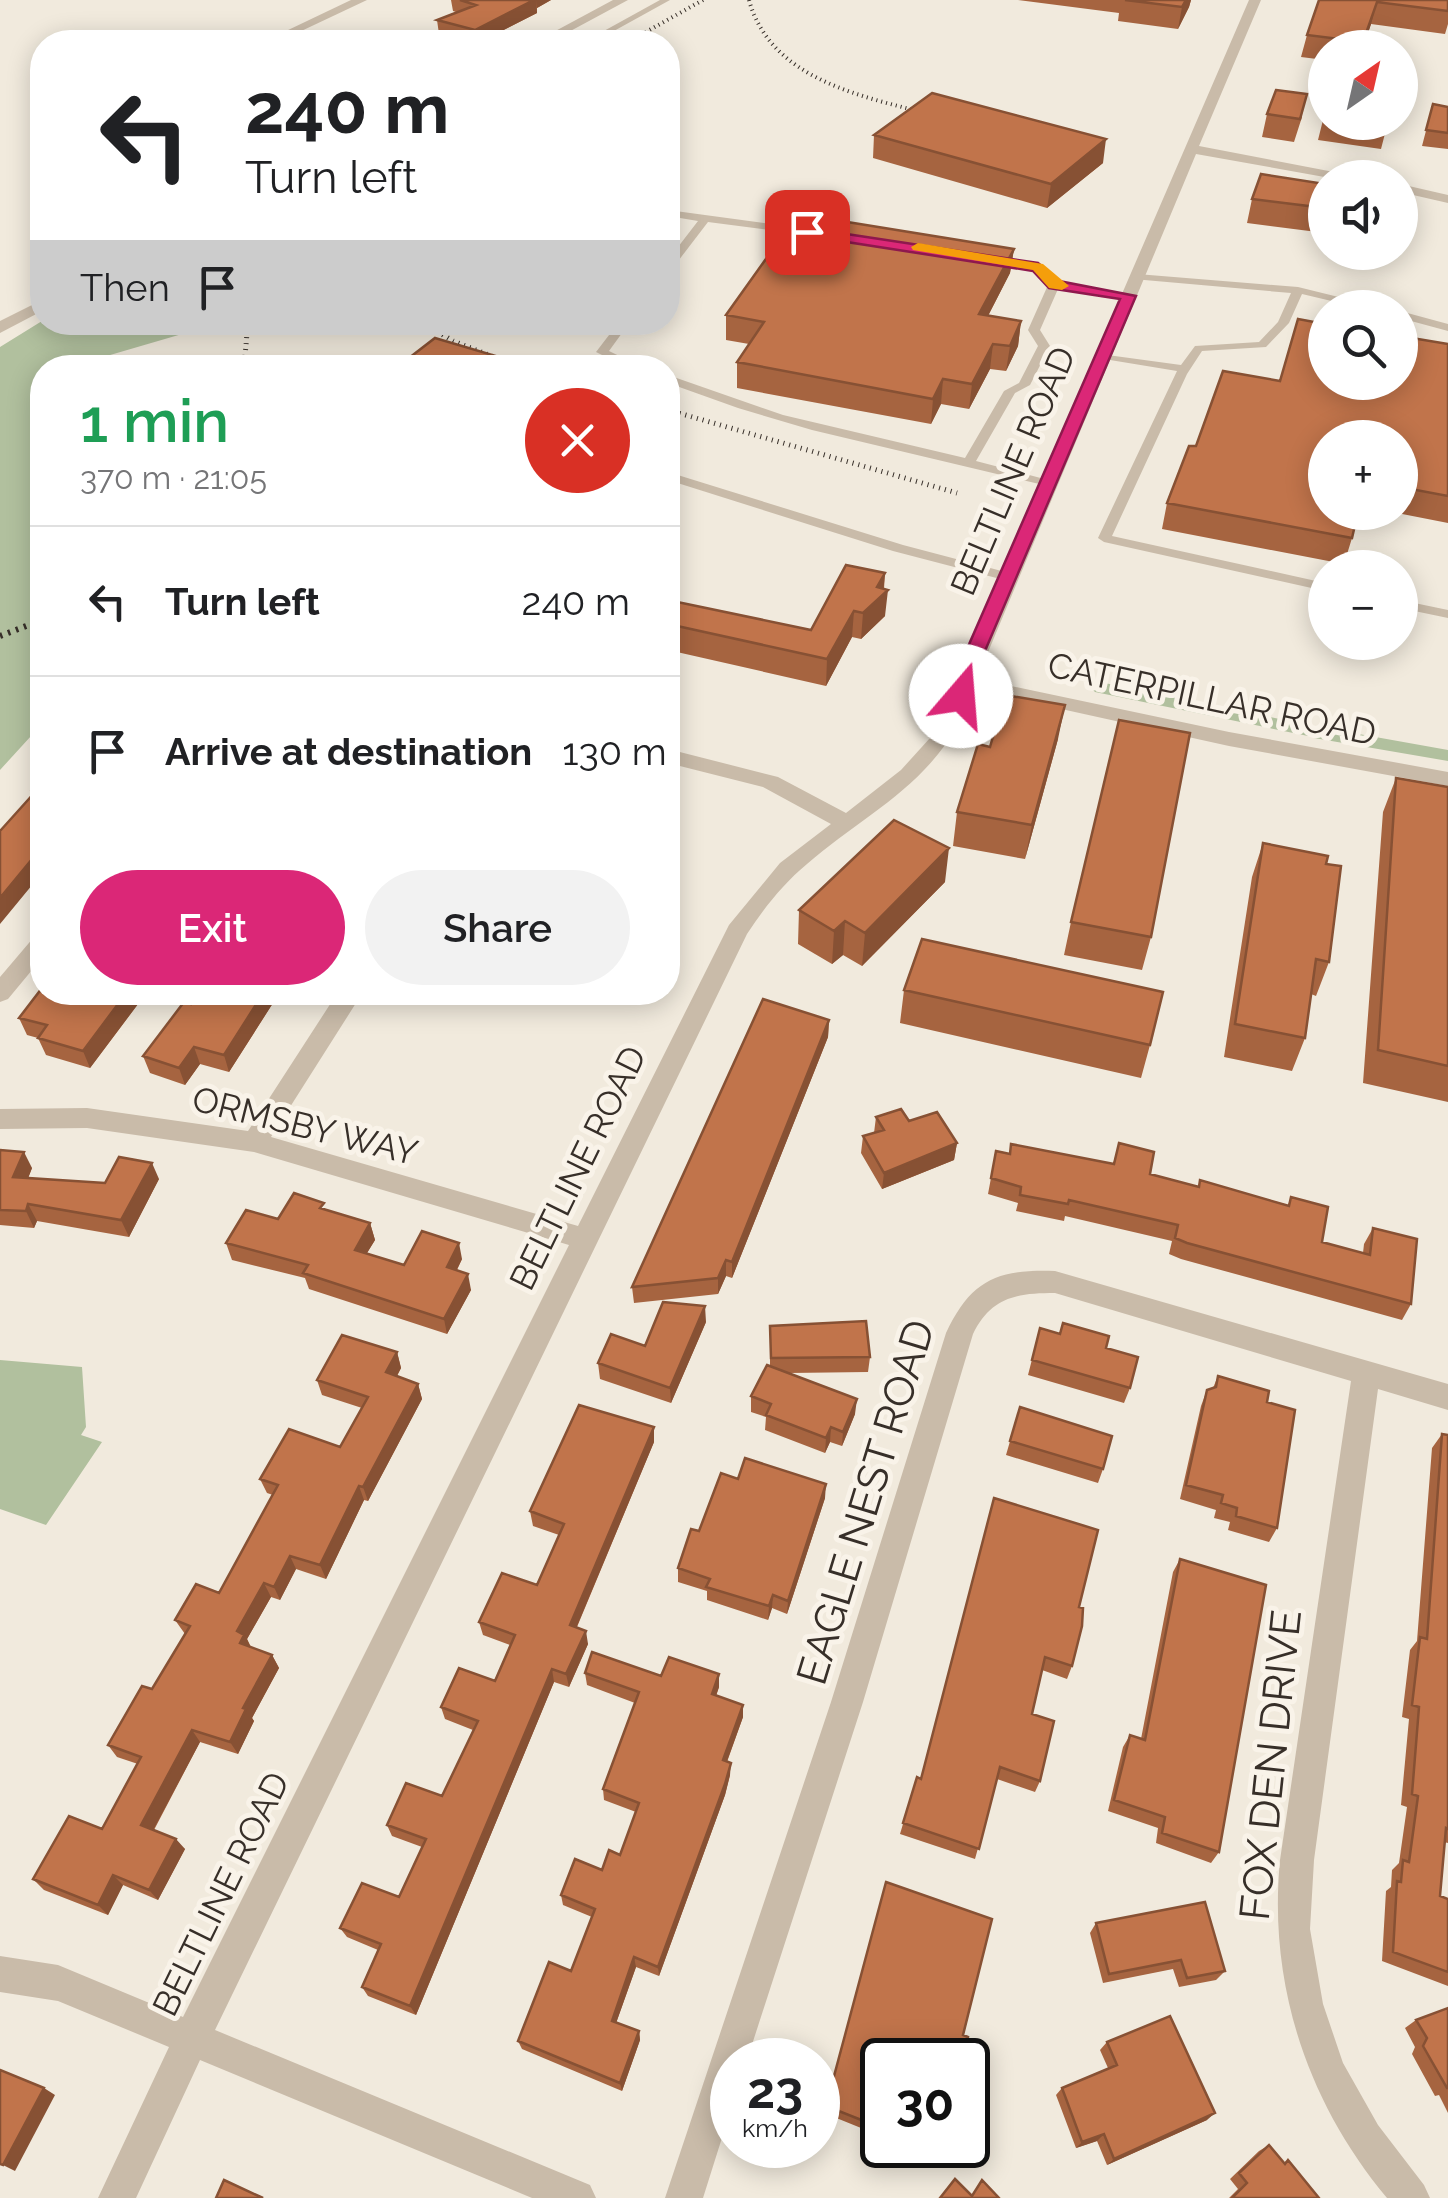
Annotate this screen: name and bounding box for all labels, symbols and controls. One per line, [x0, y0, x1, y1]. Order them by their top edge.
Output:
north arrow [1308, 30, 1418, 140]
map controls [1308, 30, 1418, 660]
text: 240 m [245, 67, 449, 149]
icon: left [80, 70, 210, 200]
text: Turn left [245, 151, 417, 204]
button: sound [1308, 160, 1418, 270]
pin [765, 190, 850, 275]
icon: arrive [780, 205, 835, 260]
icon: arrive [190, 260, 245, 315]
text: Then [80, 265, 170, 310]
button: search [1308, 290, 1418, 400]
street label: BELTLINE ROAD [942, 340, 1083, 601]
text: 1 min [80, 386, 229, 456]
button: close [525, 388, 630, 493]
button: + [1308, 420, 1418, 530]
text: 370 m · 21:05 [80, 459, 267, 496]
button: − [1308, 550, 1418, 660]
icon: left [80, 574, 135, 629]
text: Turn left [165, 579, 320, 624]
text: 240 m [522, 579, 630, 624]
position arrow [909, 644, 1013, 748]
street label: CATERPILLAR ROAD [1044, 644, 1380, 753]
icon: arrive [80, 724, 135, 779]
text: Arrive at destination [165, 729, 532, 774]
text: 130 m [562, 729, 667, 774]
button: Exit [80, 870, 345, 985]
button: Share [365, 870, 630, 985]
street label: BELTLINE ROAD [501, 1039, 654, 1296]
street label: ORMSBY WAY [188, 1078, 422, 1173]
street label: EAGLE NEST ROAD [787, 1314, 944, 1690]
street label: FOX DEN DRIVE [1230, 1607, 1311, 1923]
street label: BELTLINE ROAD [144, 1765, 297, 2022]
speed limit sign: 30 [860, 2038, 990, 2168]
text: 23 [747, 2061, 803, 2120]
text: km/h [742, 2113, 808, 2143]

